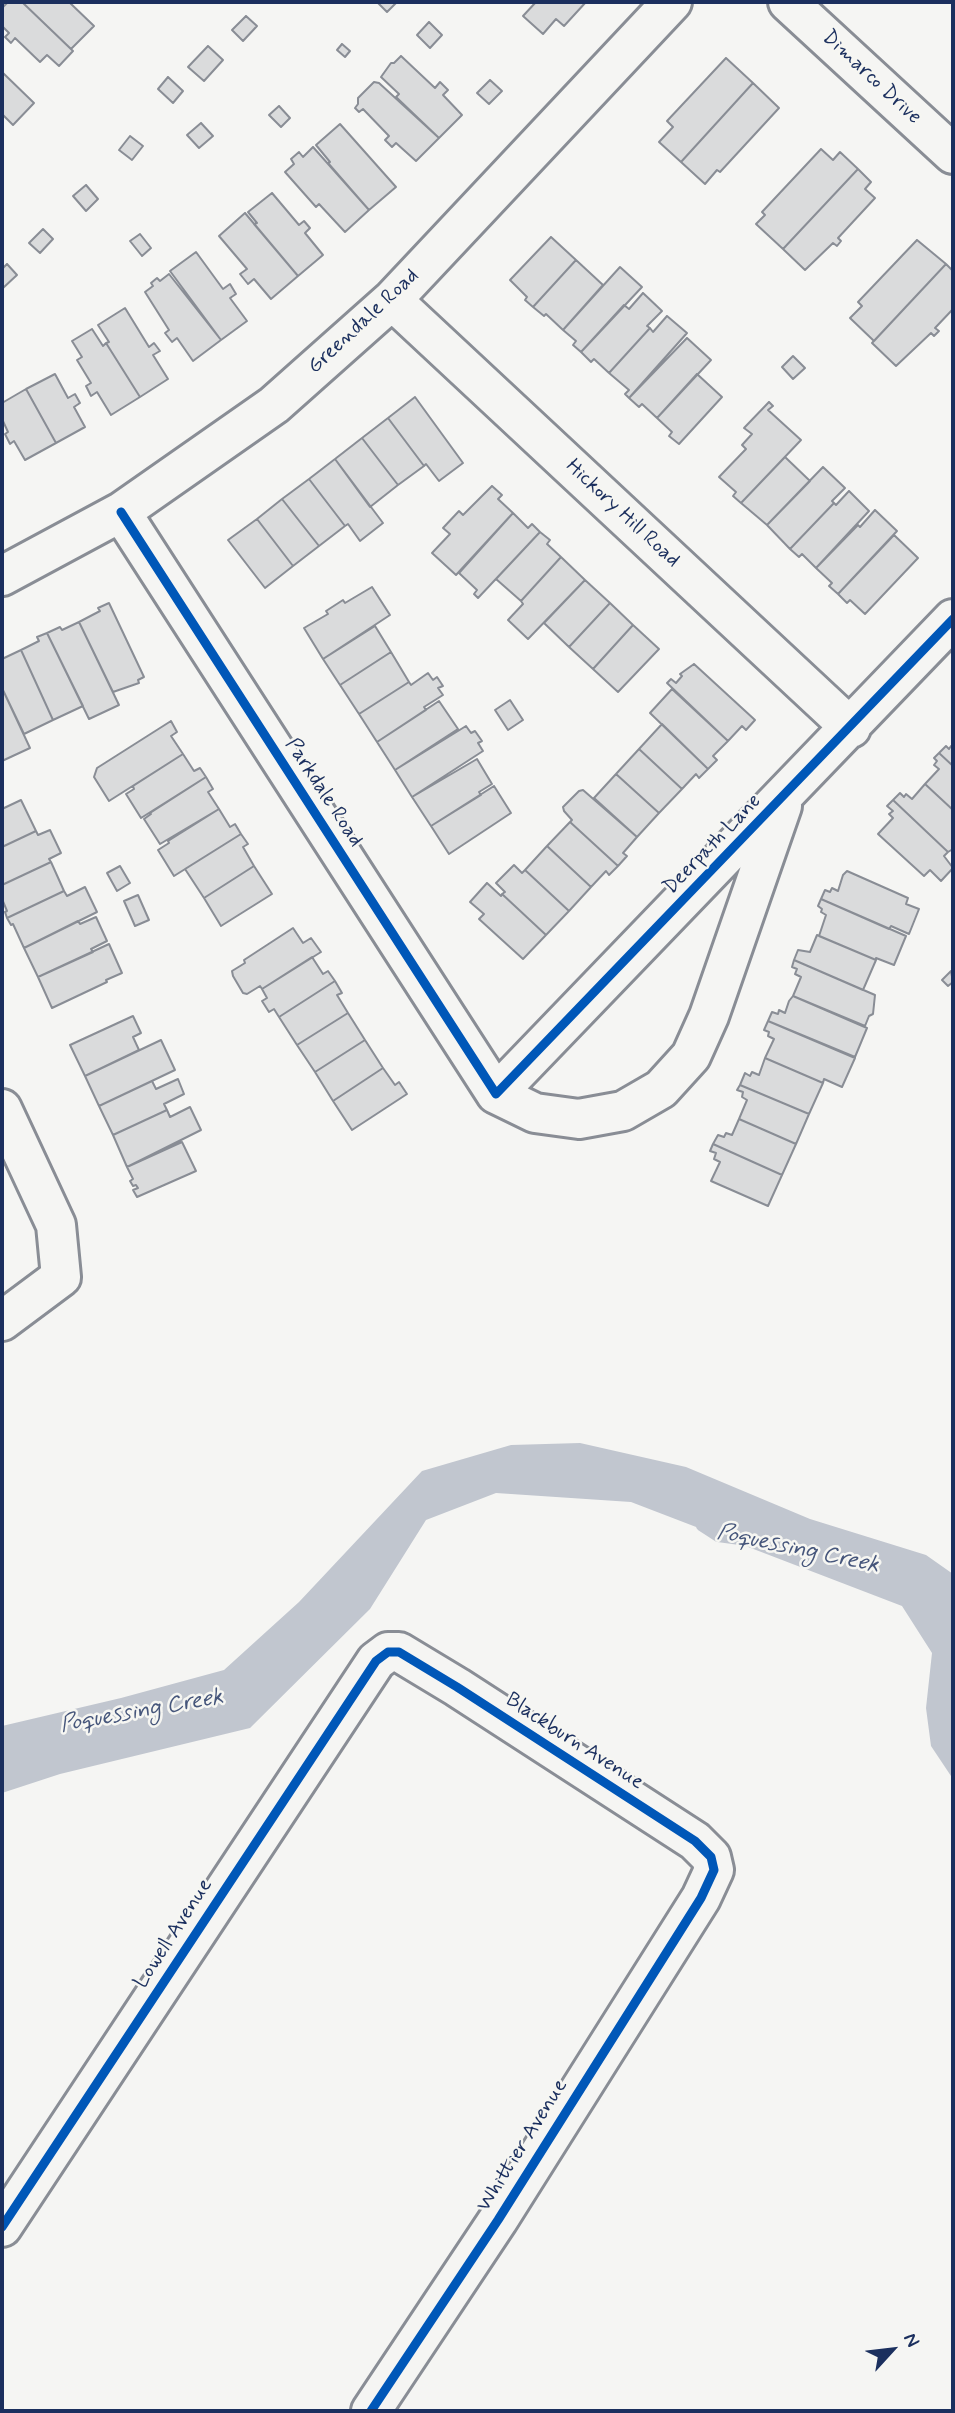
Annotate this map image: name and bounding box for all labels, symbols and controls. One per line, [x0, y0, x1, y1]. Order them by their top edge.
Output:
street label: Dimarco Drive [816, 26, 926, 130]
street label: Greendale Road [303, 264, 425, 380]
street label: Hickory Hill Road [560, 455, 684, 573]
street label: Parkdale Road [279, 734, 367, 852]
street label: Deerpath Lane [659, 789, 767, 901]
water label: Poquessing Creek [714, 1519, 882, 1581]
water label: Poquessing Creek [58, 1684, 226, 1740]
street label: Blackburn Avenue [500, 1688, 648, 1796]
street label: Lowell Avenue [129, 1874, 219, 1994]
street label: Whittier Avenue [472, 2075, 574, 2217]
north arrow [857, 2315, 927, 2385]
text: N [897, 2329, 925, 2352]

